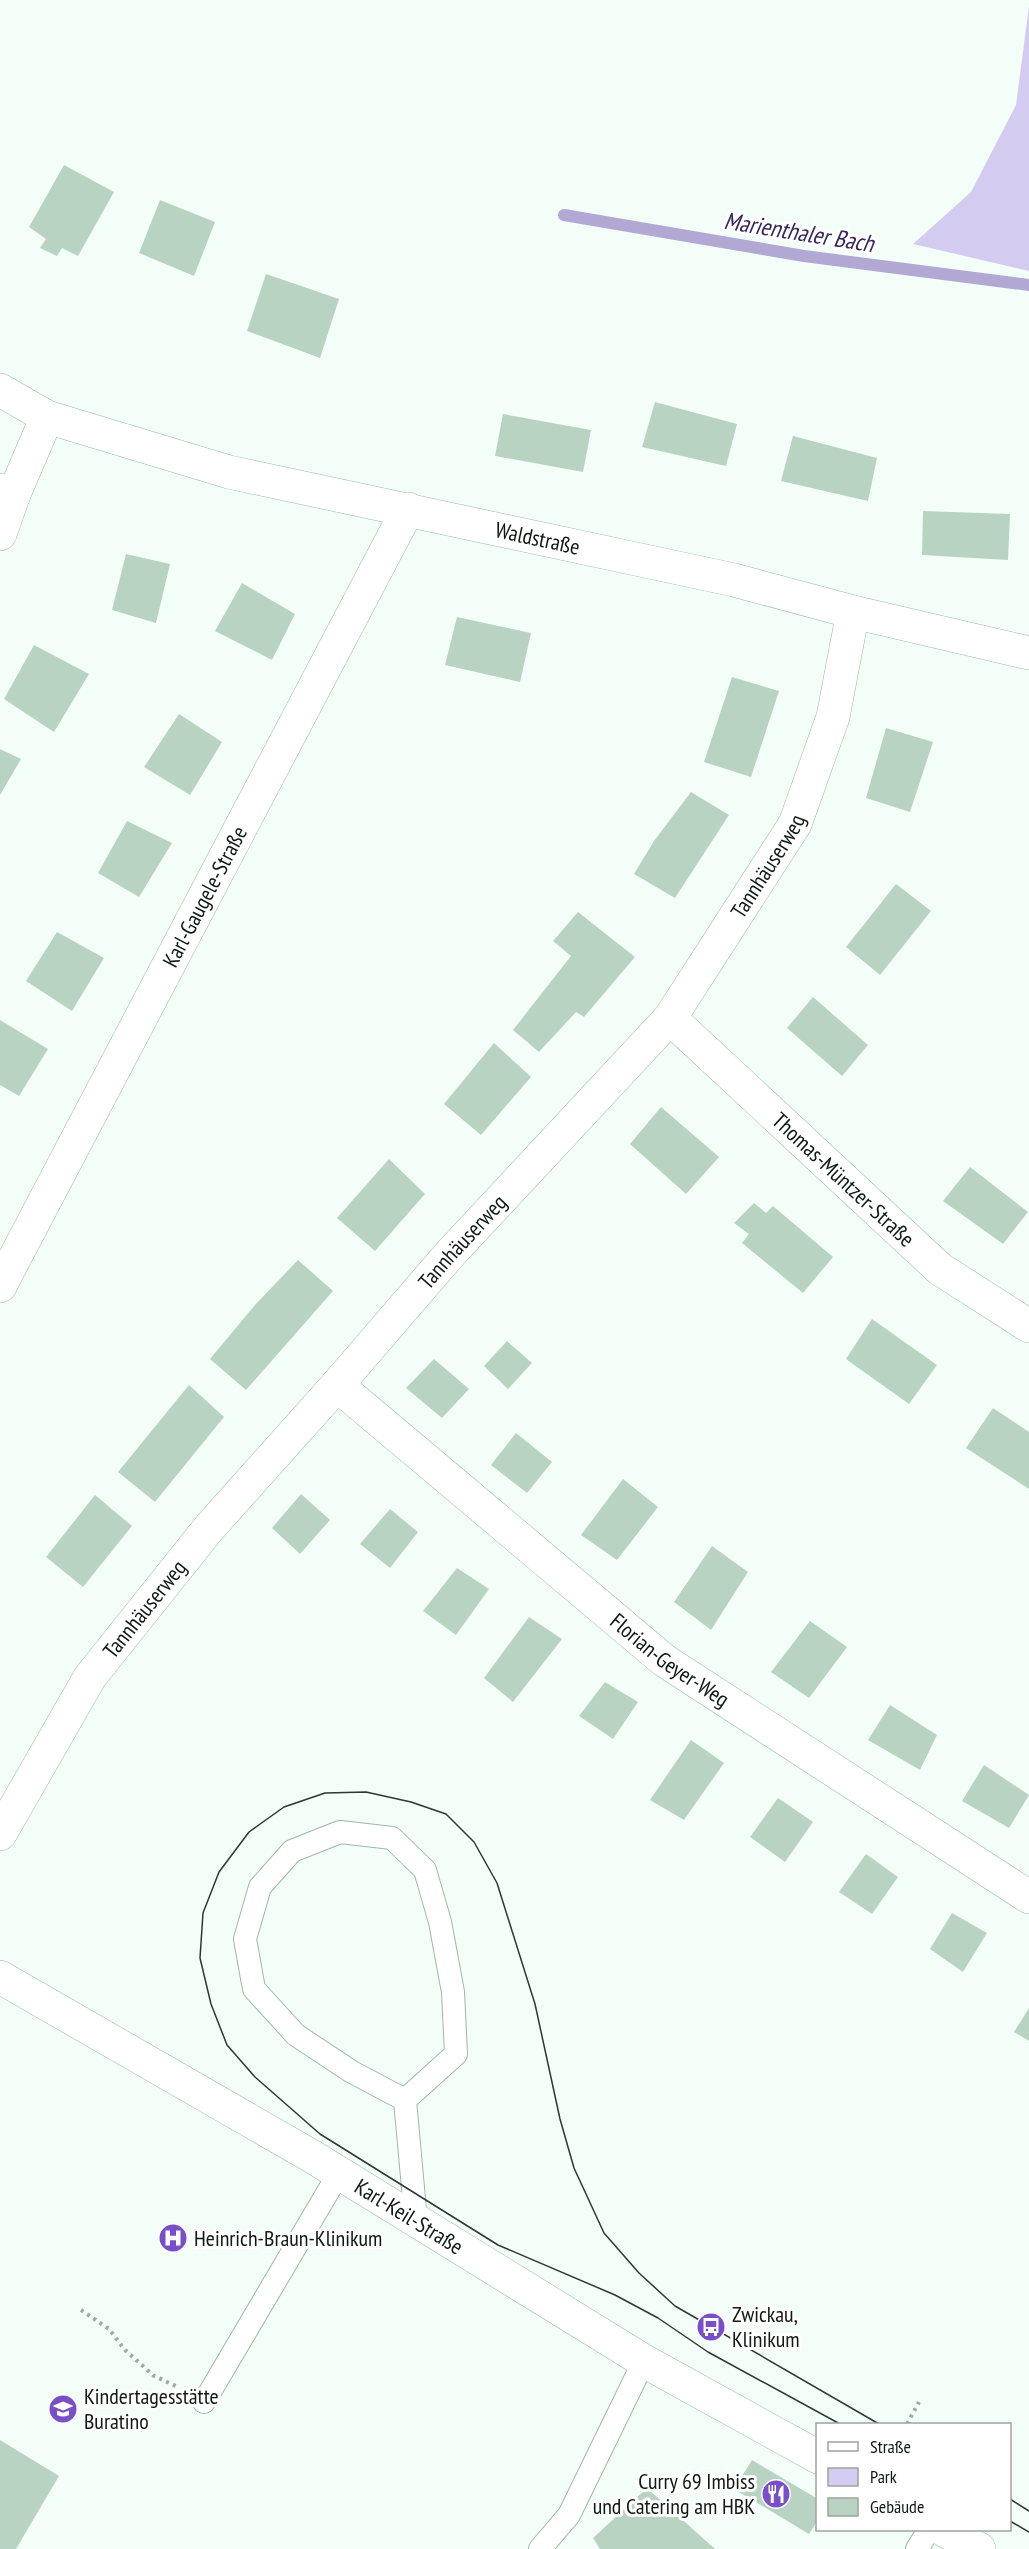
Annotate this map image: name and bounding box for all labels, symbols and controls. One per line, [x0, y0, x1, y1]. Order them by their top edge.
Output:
water label: Marienthaler Bach [722, 205, 877, 259]
street label: Waldstraße [493, 515, 583, 561]
street label: Tannhäuserweg [724, 811, 811, 923]
street label: Karl-Gaugele-Straße [156, 821, 253, 972]
street label: Thomas-Müntzer-Straße [766, 1106, 921, 1252]
street label: Tannhäuserweg [412, 1189, 512, 1295]
street label: Tannhäuserweg [97, 1554, 192, 1664]
street label: Florian-Geyer-Weg [605, 1607, 735, 1713]
street label: Karl-Keil-Straße [350, 2172, 469, 2260]
hospital icon: Heinrich-Braun-Klinikum [157, 2222, 189, 2254]
place label: Heinrich-Braun-Klinikum [194, 2224, 382, 2252]
place label: Zwickau, Klinikum [732, 2300, 800, 2353]
bus stop icon: Zwickau, Klinikum [695, 2311, 727, 2343]
place label: Kindertagesstätte Buratino [84, 2382, 219, 2435]
school or university icon: Kindertagesstätte Buratino [47, 2393, 79, 2425]
legend [816, 2423, 1011, 2531]
text: Straße [870, 2435, 911, 2458]
text: Park [870, 2465, 897, 2488]
place label: Curry 69 Imbiss und Catering am HBK [593, 2467, 755, 2520]
restaurant icon: Curry 69 Imbiss und Catering am HBK [760, 2478, 792, 2510]
text: Gebäude [870, 2495, 924, 2518]

